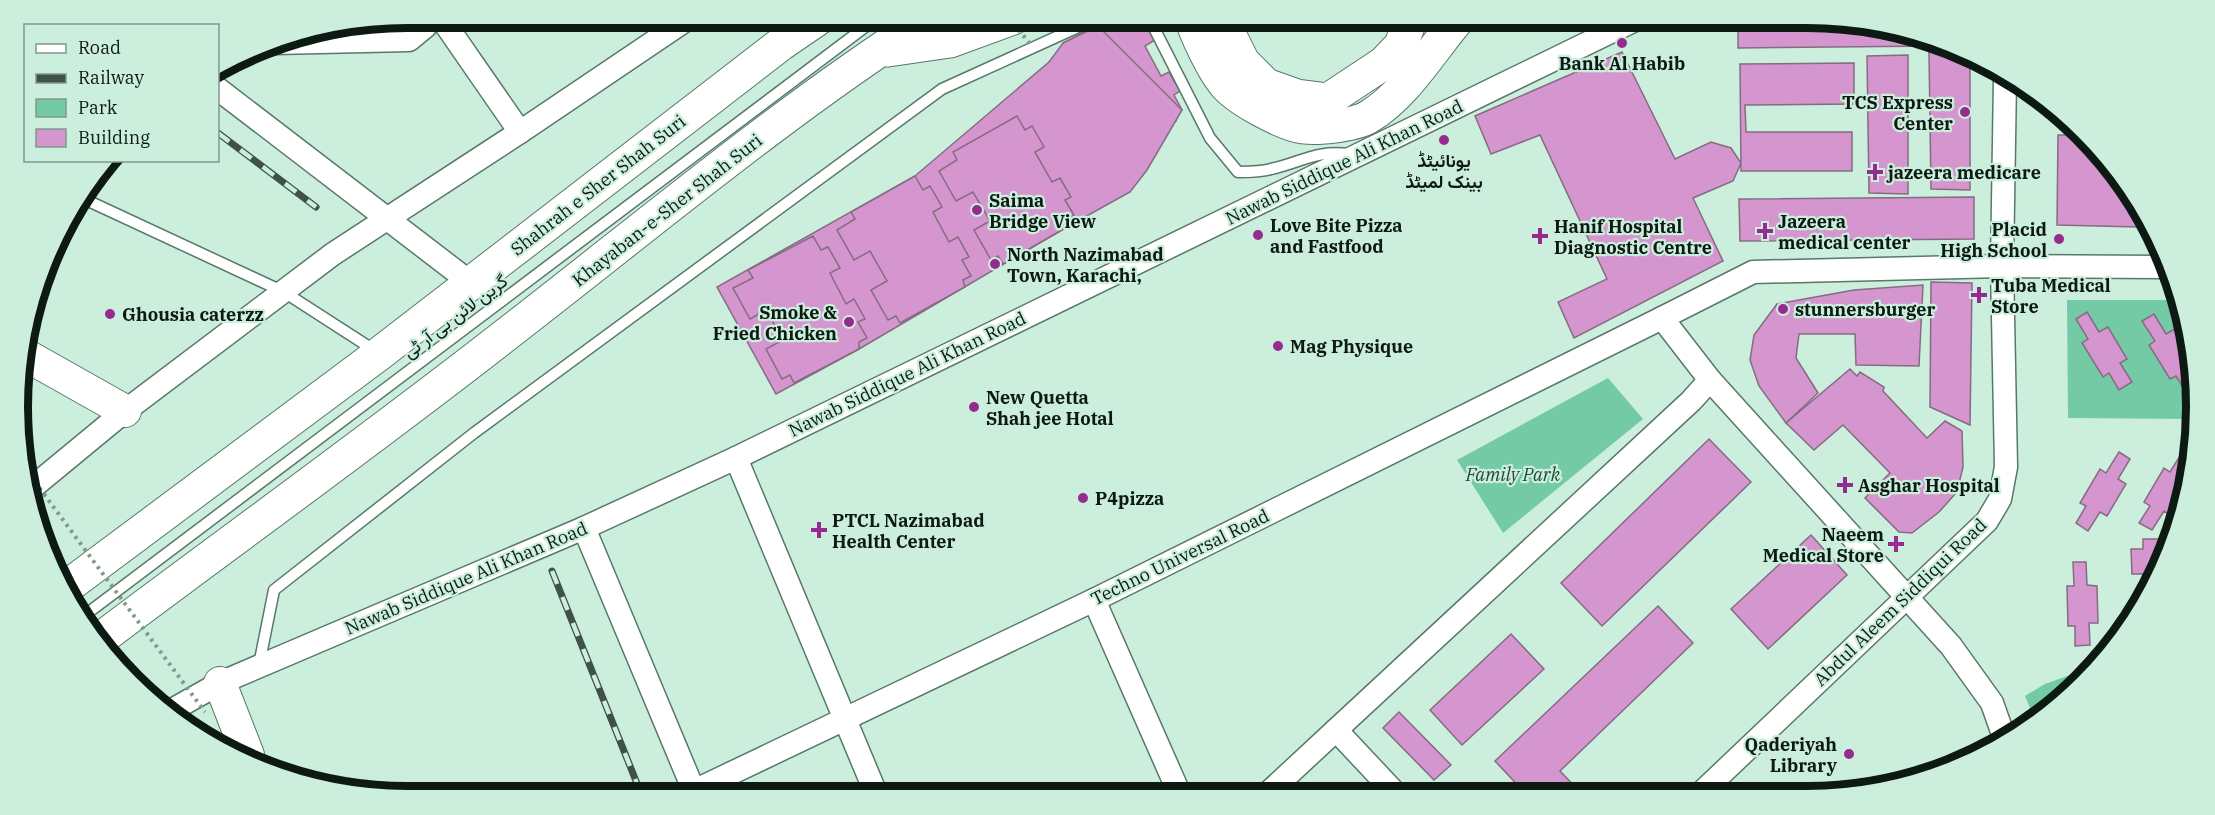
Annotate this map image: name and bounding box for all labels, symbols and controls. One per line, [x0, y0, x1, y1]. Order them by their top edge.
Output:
legend [24, 24, 219, 162]
text: Road [78, 36, 121, 59]
marker: Bank Al Habib [1615, 36, 1629, 50]
place label: Bank Al Habib [1559, 52, 1685, 75]
text: Railway [78, 66, 144, 89]
place label: TCS Express Center [1842, 91, 1953, 135]
street label: Nawab Siddique Ali Khan Road [1221, 94, 1467, 230]
text: Park [78, 96, 118, 119]
marker: TCS Express Center [1958, 105, 1972, 119]
street label: Shahrah e Sher Shah Suri [506, 109, 690, 261]
text: Building [78, 126, 150, 149]
street label: Khayaban-e-Sher Shah Suri [567, 128, 767, 291]
marker: یونائیٹڈ بینک لمیٹڈ [1437, 133, 1451, 147]
place label: یونائیٹڈ بینک لمیٹڈ [1405, 149, 1483, 193]
place label: jazeera medicare [1886, 161, 2041, 184]
marker: jazeera medicare [1866, 163, 1884, 181]
place label: Saima Bridge View [989, 189, 1096, 233]
marker: Saima Bridge View [970, 203, 984, 217]
place label: Jazeera medical center [1778, 210, 1911, 254]
place label: Love Bite Pizza and Fastfood [1270, 214, 1402, 258]
place label: Hanif Hospital Diagnostic Centre [1554, 215, 1712, 259]
place label: Placid High School [1940, 218, 2047, 262]
marker: Jazeera medical center [1756, 222, 1774, 240]
marker: Hanif Hospital Diagnostic Centre [1531, 227, 1549, 245]
marker: Love Bite Pizza and Fastfood [1251, 228, 1265, 242]
marker: Placid High School [2052, 232, 2066, 246]
place label: North Nazimabad Town, Karachi, [1007, 243, 1164, 287]
marker: North Nazimabad Town, Karachi, [988, 257, 1002, 271]
street label: گرین لائن بی آر ٹی [398, 269, 512, 363]
place label: Tuba Medical Store [1991, 274, 2111, 318]
marker: Tuba Medical Store [1972, 288, 1986, 302]
place label: stunnersburger [1795, 298, 1935, 321]
place label: Smoke & Fried Chicken [713, 301, 838, 345]
marker: stunnersburger [1776, 302, 1790, 316]
place label: Ghousia caterzz [122, 303, 264, 326]
street label: Nawab Siddique Ali Khan Road [784, 306, 1030, 442]
marker: Ghousia caterzz [103, 307, 117, 321]
marker: Smoke & Fried Chicken [842, 315, 856, 329]
place label: Mag Physique [1290, 335, 1413, 358]
marker: Mag Physique [1271, 339, 1285, 353]
place label: New Quetta Shah jee Hotal [986, 386, 1114, 430]
marker: New Quetta Shah jee Hotal [967, 400, 981, 414]
park label: Family Park [1465, 463, 1561, 486]
place label: Asghar Hospital [1858, 474, 2000, 497]
marker: Asghar Hospital [1836, 476, 1854, 494]
place label: P4pizza [1095, 487, 1164, 510]
marker: P4pizza [1076, 491, 1090, 505]
street label: Techno Universal Road [1087, 504, 1273, 610]
place label: PTCL Nazimabad Health Center [832, 509, 985, 553]
street label: Abdul Aleem Siddiqui Road [1809, 513, 1991, 691]
street label: Nawab Siddique Ali Khan Road [341, 516, 591, 640]
marker: PTCL Nazimabad Health Center [810, 521, 828, 539]
place label: Naeem Medical Store [1763, 523, 1885, 567]
marker: Naeem Medical Store [1889, 537, 1903, 551]
place label: Qaderiyah Library [1745, 733, 1838, 777]
marker: Qaderiyah Library [1842, 747, 1856, 761]

